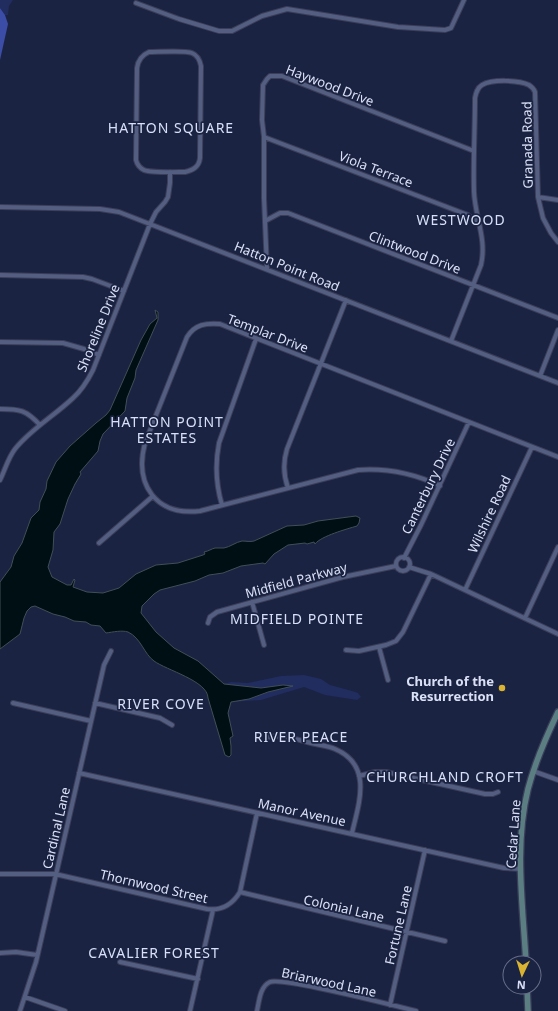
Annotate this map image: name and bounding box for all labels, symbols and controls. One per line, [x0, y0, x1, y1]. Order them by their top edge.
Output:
street label: Haywood Drive [283, 60, 377, 110]
street label: Granada Road [517, 101, 537, 189]
district label: HATTON SQUARE [108, 118, 234, 137]
street label: Viola Terrace [336, 147, 416, 191]
district label: WESTWOOD [416, 210, 506, 229]
street label: Clintwood Drive [366, 226, 464, 278]
street label: Hatton Point Road [232, 237, 342, 295]
street label: Shoreline Drive [72, 281, 124, 375]
street label: Templar Drive [225, 309, 311, 357]
district label: HATTON POINT ESTATES [110, 412, 224, 447]
street label: Canterbury Drive [397, 435, 459, 537]
street label: Wilshire Road [463, 472, 515, 556]
street label: Midfield Parkway [243, 558, 349, 602]
district label: MIDFIELD POINTE [230, 609, 364, 628]
place label: Church of the Resurrection [406, 672, 494, 705]
marker: Church of the Resurrection [497, 683, 507, 693]
district label: RIVER COVE [117, 694, 205, 713]
district label: RIVER PEACE [254, 727, 348, 746]
district label: CHURCHLAND CROFT [366, 767, 524, 786]
street label: Cardinal Lane [38, 785, 74, 871]
street label: Manor Avenue [256, 794, 348, 830]
street label: Cedar Lane [502, 799, 524, 869]
street label: Thornwood Street [98, 865, 210, 907]
street label: Fortune Lane [380, 884, 416, 966]
street label: Colonial Lane [302, 890, 386, 926]
district label: CAVALIER FOREST [88, 943, 220, 962]
north arrow [502, 955, 542, 995]
street label: Briarwood Lane [280, 963, 378, 1001]
text: N [516, 978, 526, 993]

